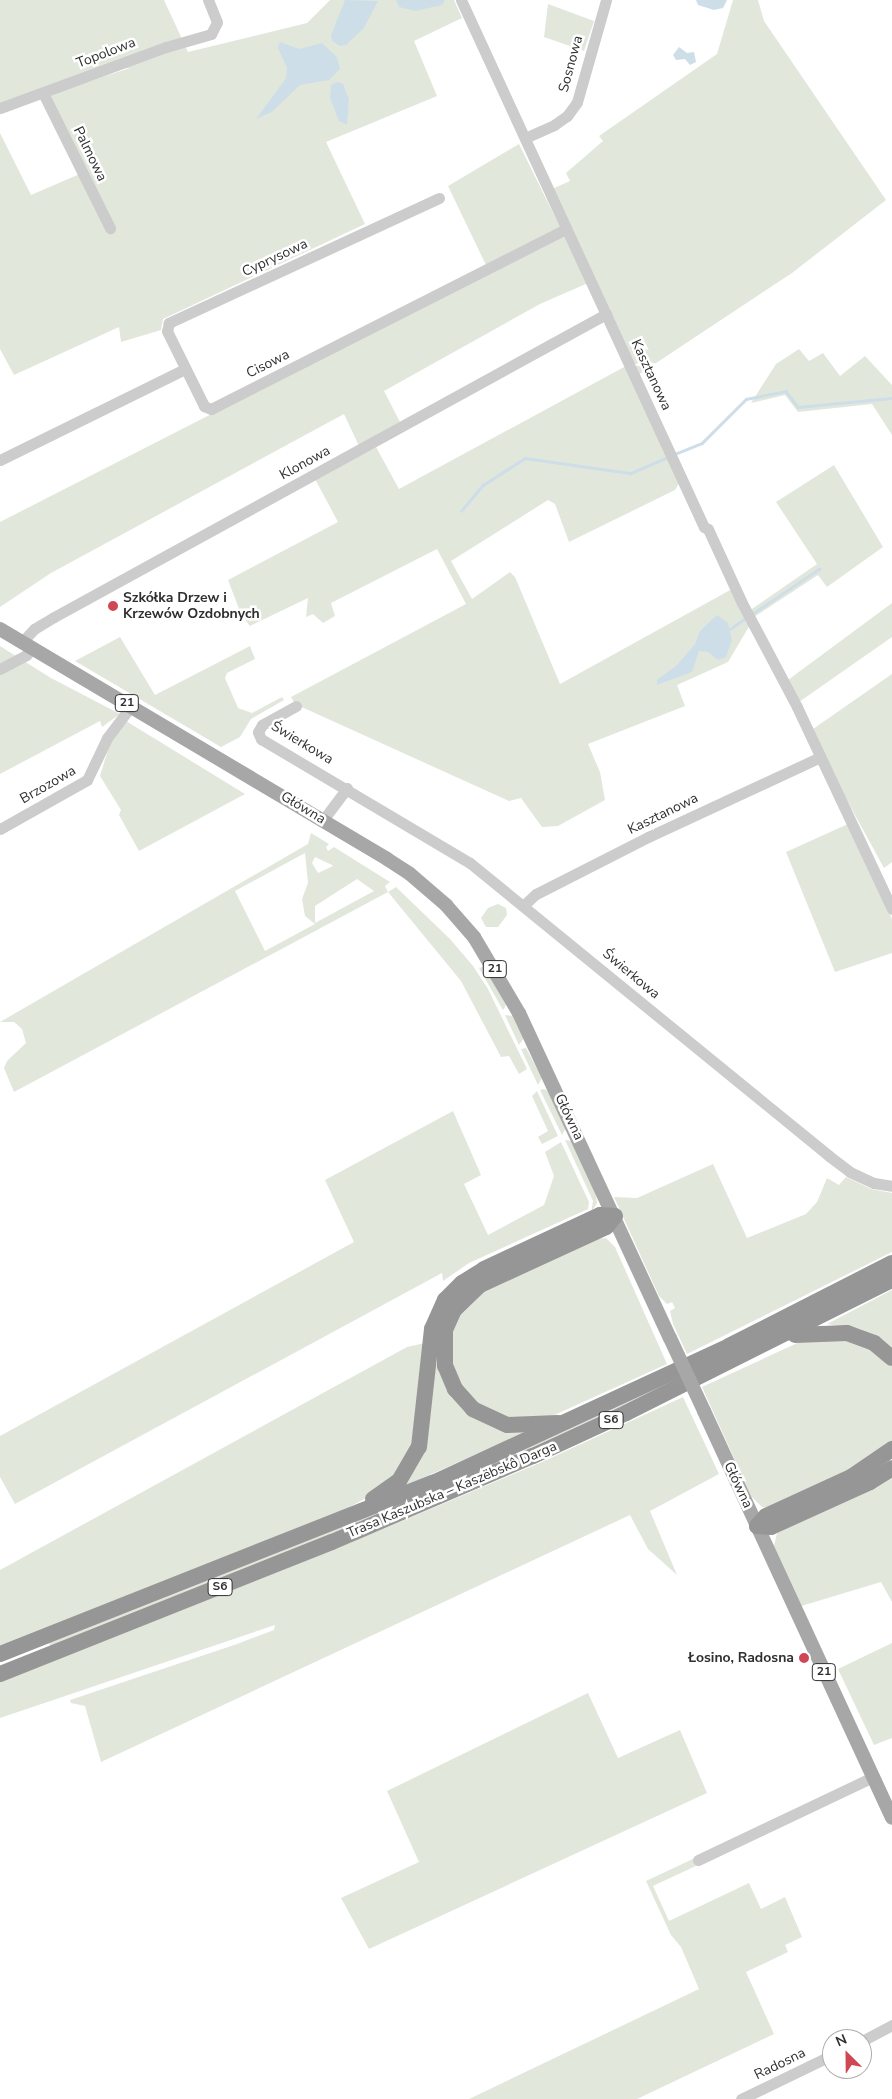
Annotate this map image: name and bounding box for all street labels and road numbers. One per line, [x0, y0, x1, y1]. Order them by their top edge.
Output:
street label: Topolowa [74, 34, 138, 72]
street label: Sosnowa [555, 34, 587, 94]
street label: Palmowa [70, 124, 110, 184]
street label: Cyprysowa [240, 236, 310, 280]
street label: Kasztanowa [627, 337, 675, 413]
street label: Cisowa [244, 346, 292, 382]
street label: Klonowa [277, 442, 333, 484]
road number: 21 [114, 694, 140, 712]
street label: Świerkowa [268, 718, 336, 768]
street label: Brzozowa [17, 762, 79, 808]
street label: Główna [278, 788, 328, 828]
street label: Kasztanowa [625, 790, 701, 838]
street label: Świerkowa [599, 945, 663, 1003]
road number: 21 [482, 960, 508, 979]
street label: Główna [551, 1091, 587, 1143]
road number: S6 [598, 1410, 624, 1430]
street label: Trasa Kaszubska – Kaszëbskô Darga [345, 1438, 559, 1542]
street label: Główna [720, 1459, 756, 1511]
road number: S6 [208, 1578, 232, 1596]
road number: 21 [812, 1662, 836, 1681]
street label: Radosna [752, 2044, 808, 2084]

